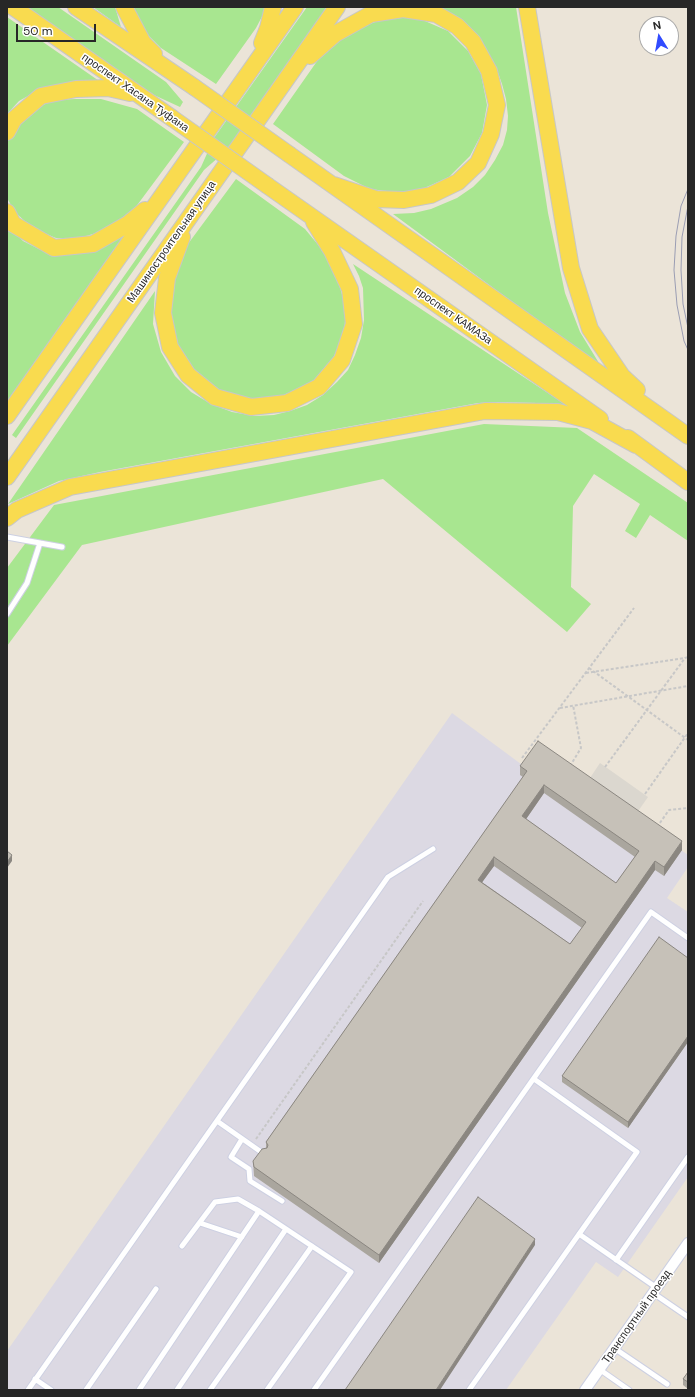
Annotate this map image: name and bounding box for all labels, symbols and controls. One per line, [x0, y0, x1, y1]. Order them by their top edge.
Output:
scale bar [18, 16, 98, 42]
north arrow [639, 16, 679, 56]
text: N [652, 18, 662, 33]
text: 50 m [23, 23, 52, 39]
street label: проспект Хасана Туфана [79, 51, 191, 135]
street label: Машиностроительная улица [125, 179, 219, 305]
street label: проспект КАМАЗа [412, 284, 494, 348]
street label: Транспортный проезд [600, 1268, 674, 1366]

